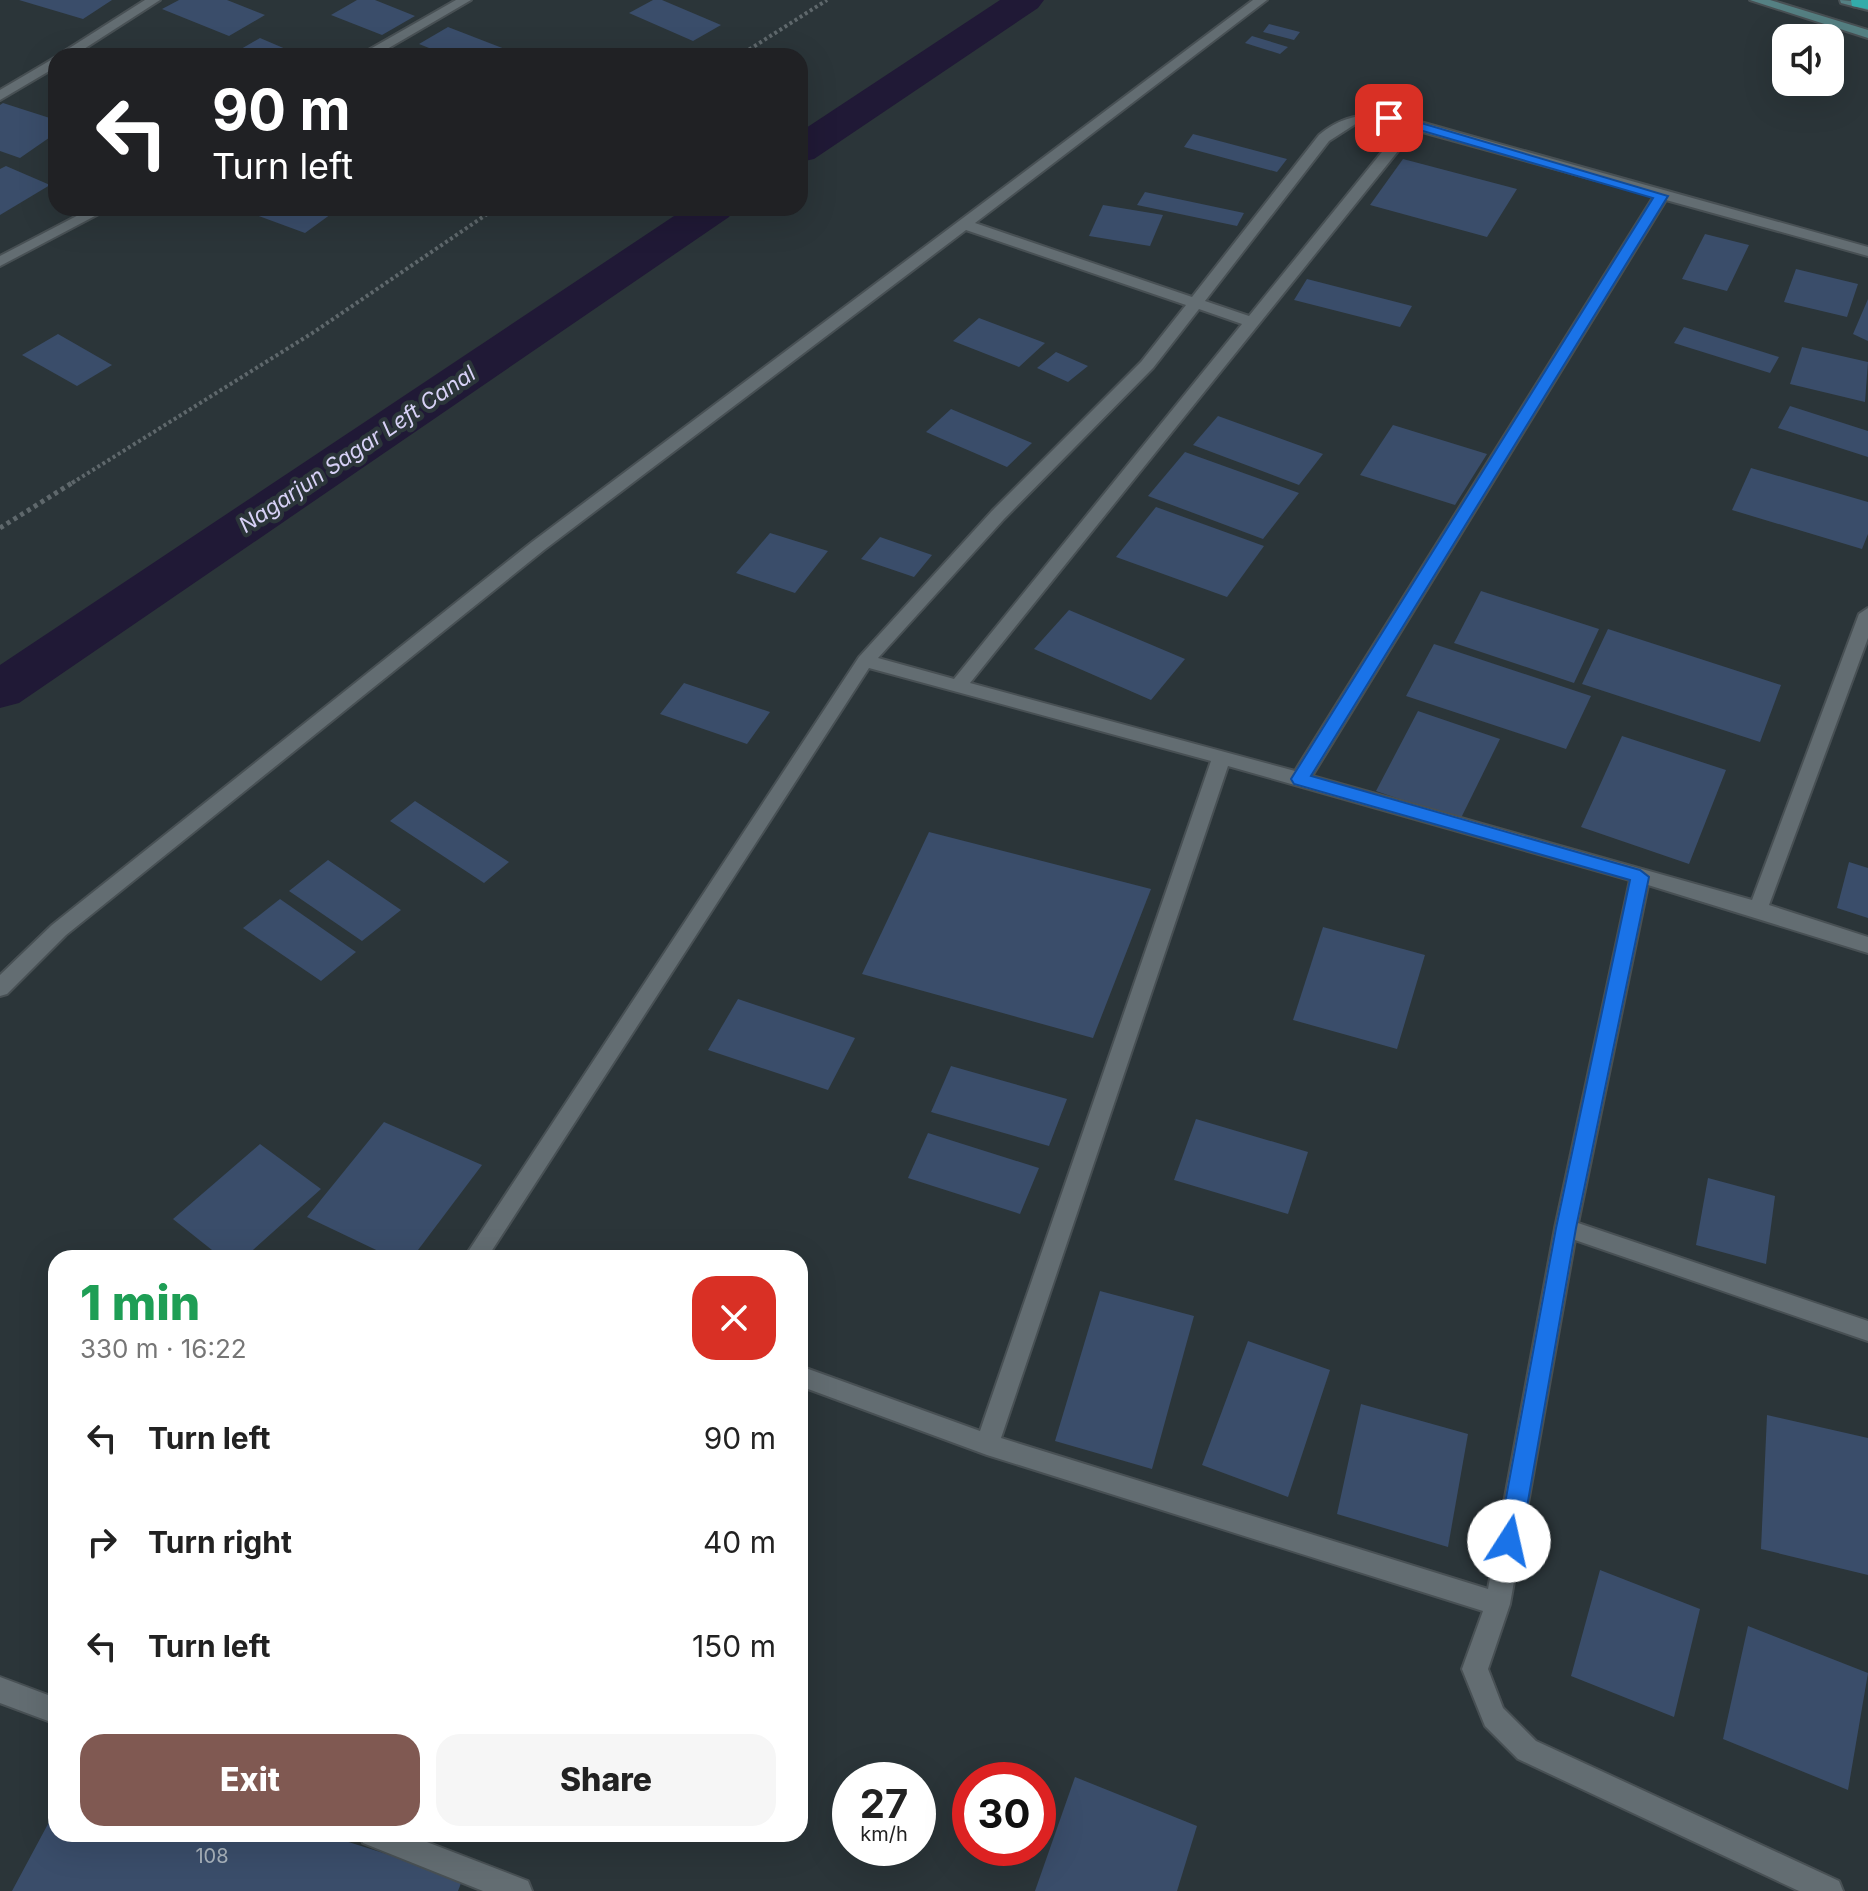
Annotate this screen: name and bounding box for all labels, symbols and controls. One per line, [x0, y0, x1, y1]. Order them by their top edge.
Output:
map controls [1772, 24, 1844, 96]
button: sound [1772, 24, 1844, 96]
text: 90 m [212, 76, 351, 144]
icon: left [80, 80, 184, 184]
pin [1355, 84, 1423, 152]
icon: arrive [1367, 96, 1411, 140]
text: Turn left [212, 144, 353, 188]
water label: Nagarjun Sagar Left Canal [234, 360, 481, 538]
text: 1 min [80, 1273, 200, 1332]
button: close [692, 1276, 776, 1360]
text: 330 m · 16:22 [80, 1333, 247, 1364]
icon: left [80, 1416, 124, 1460]
text: Turn left [148, 1420, 270, 1456]
text: 90 m [704, 1420, 776, 1456]
position arrow [1467, 1499, 1551, 1583]
icon: right [80, 1520, 124, 1564]
text: Turn right [148, 1524, 292, 1560]
text: 40 m [703, 1524, 776, 1560]
icon: left [80, 1624, 124, 1668]
text: Turn left [148, 1628, 270, 1664]
text: 150 m [692, 1628, 776, 1664]
button: Exit [80, 1734, 420, 1826]
button: Share [436, 1734, 776, 1826]
speed limit sign: 30 [952, 1762, 1056, 1866]
text: 27 [860, 1779, 908, 1828]
text: km/h [860, 1822, 908, 1846]
house number: 108 [195, 1844, 229, 1868]

